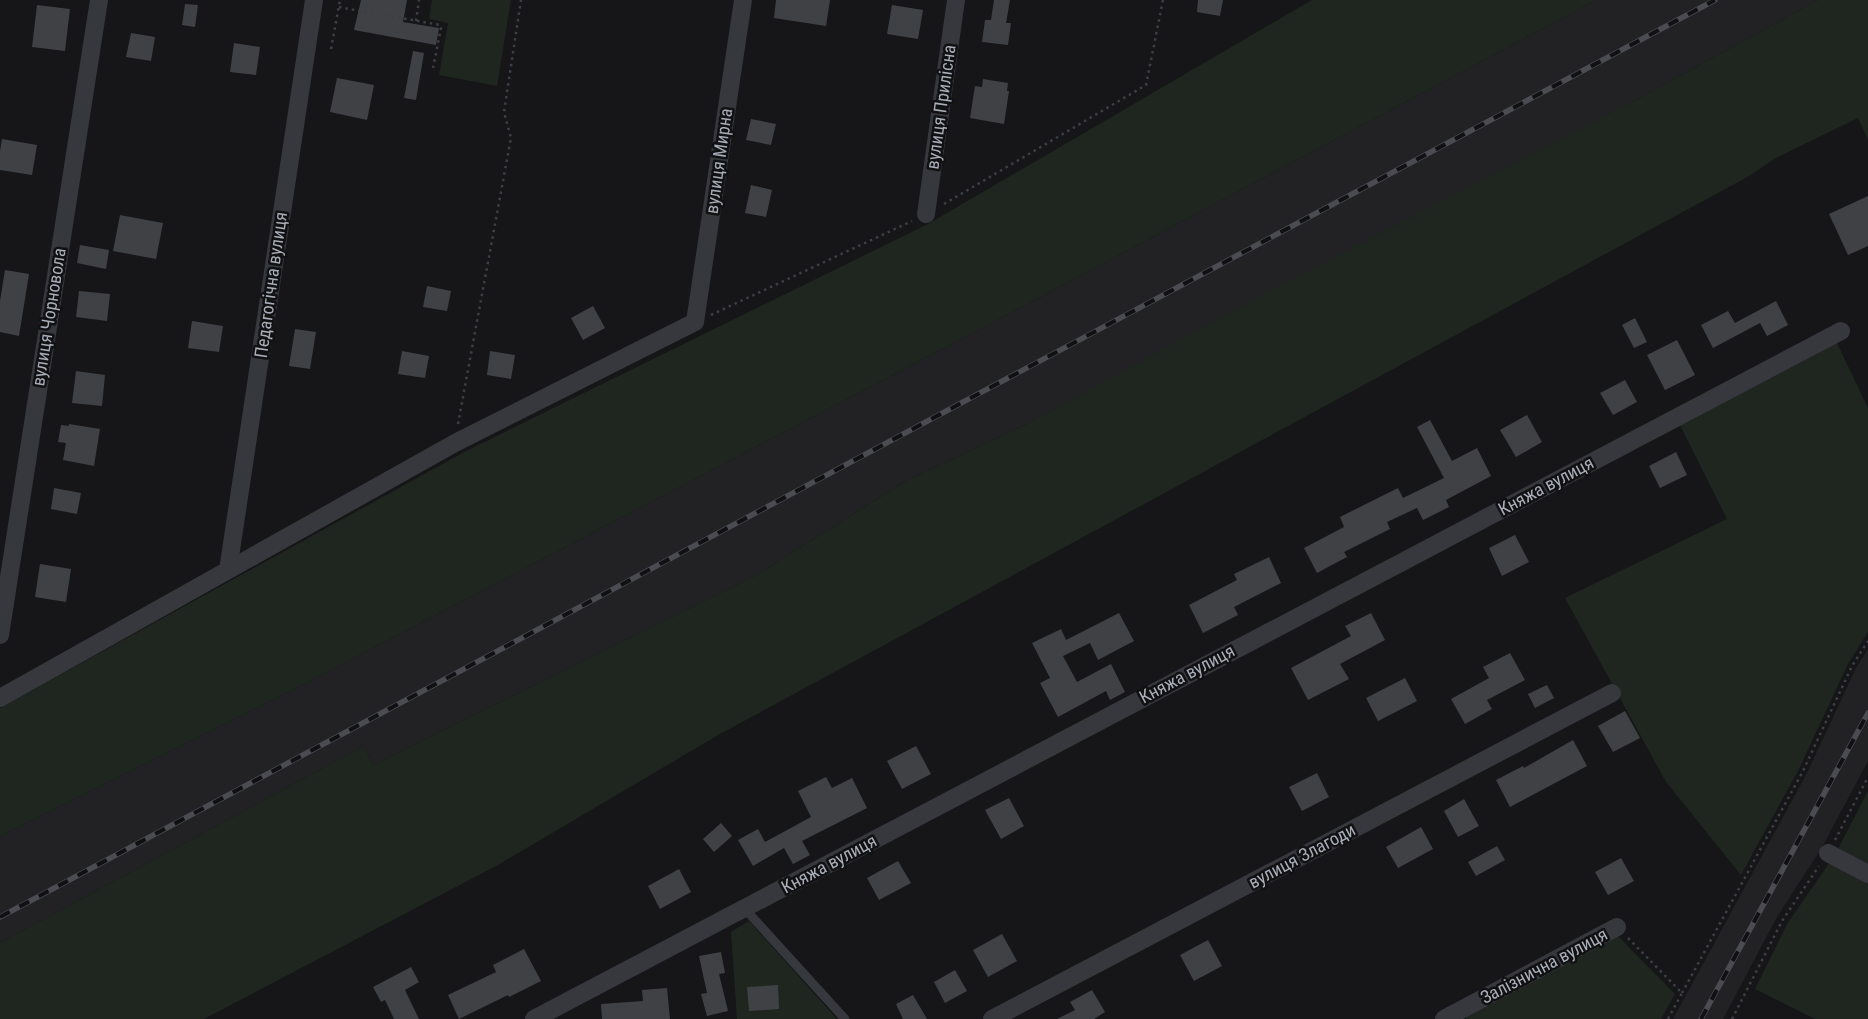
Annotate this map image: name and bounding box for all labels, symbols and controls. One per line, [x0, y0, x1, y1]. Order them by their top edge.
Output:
street label: вулиця Прилісна [921, 43, 960, 171]
street label: вулиця Мирна [701, 107, 736, 215]
street label: Педагогічна вулиця [250, 210, 291, 359]
street label: вулиця Чорновола [27, 246, 70, 387]
street label: Княжа вулиця [1494, 452, 1597, 519]
street label: Княжа вулиця [1135, 640, 1238, 707]
street label: вулиця Злагоди [1245, 819, 1359, 892]
street label: Княжа вулиця [777, 830, 880, 897]
street label: Залізнична вулиця [1477, 923, 1611, 1008]

